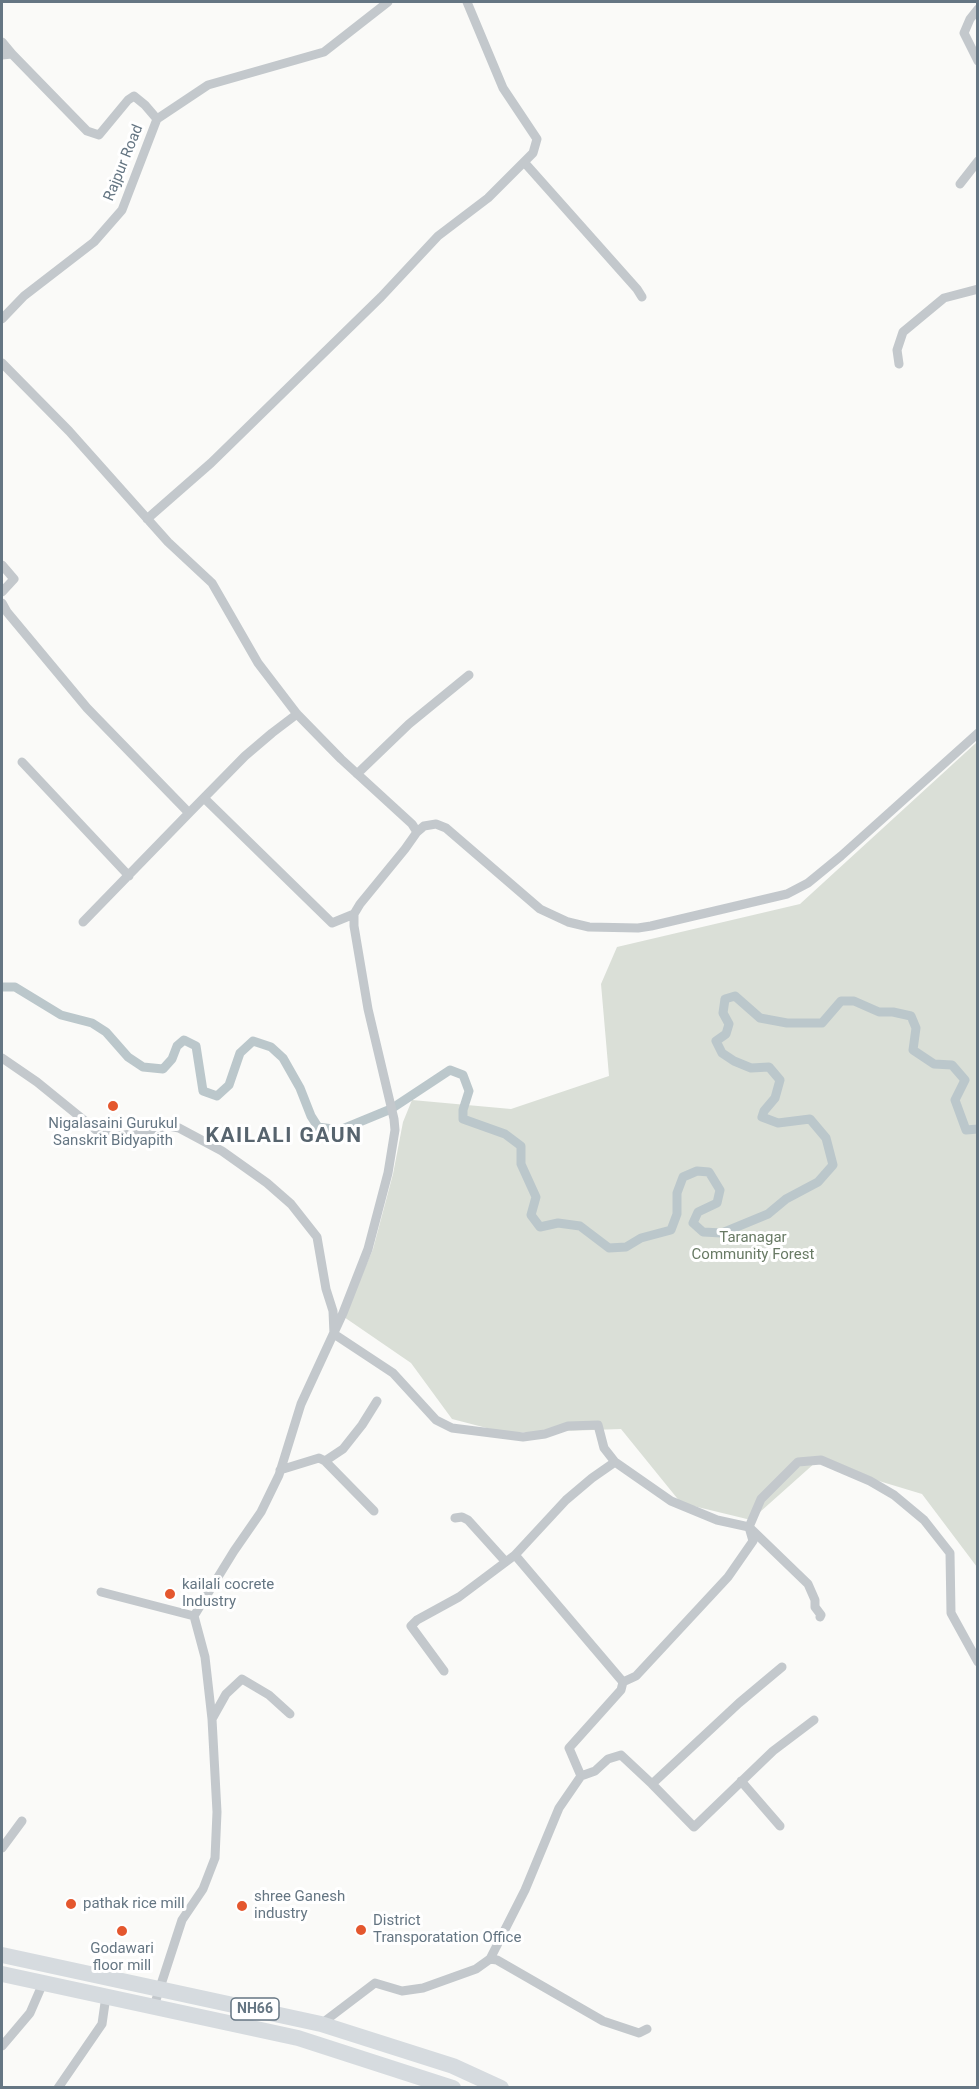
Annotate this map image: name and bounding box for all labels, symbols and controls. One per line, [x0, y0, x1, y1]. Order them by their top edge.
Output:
street label: Rajpur Road [101, 122, 147, 204]
marker: Nigalasaini Gurukul Sanskrit Bidyapith [106, 1099, 120, 1113]
place label: Nigalasaini Gurukul Sanskrit Bidyapith [48, 1115, 178, 1150]
district label: KAILALI GAUN [206, 1124, 362, 1150]
park label: Taranagar Community Forest [692, 1229, 814, 1264]
place label: kailali cocrete Industry [182, 1576, 274, 1611]
marker: kailali cocrete Industry [163, 1587, 177, 1601]
place label: shree Ganesh industry [254, 1888, 345, 1923]
place label: pathak rice mill [83, 1895, 185, 1913]
marker: pathak rice mill [64, 1897, 78, 1911]
marker: shree Ganesh industry [235, 1899, 249, 1913]
place label: District Transporatation Office [373, 1912, 521, 1947]
marker: District Transporatation Office [354, 1923, 368, 1937]
marker: Godawari floor mill [115, 1924, 129, 1938]
place label: Godawari floor mill [90, 1940, 154, 1975]
road number: NH66 [231, 1998, 279, 2020]

